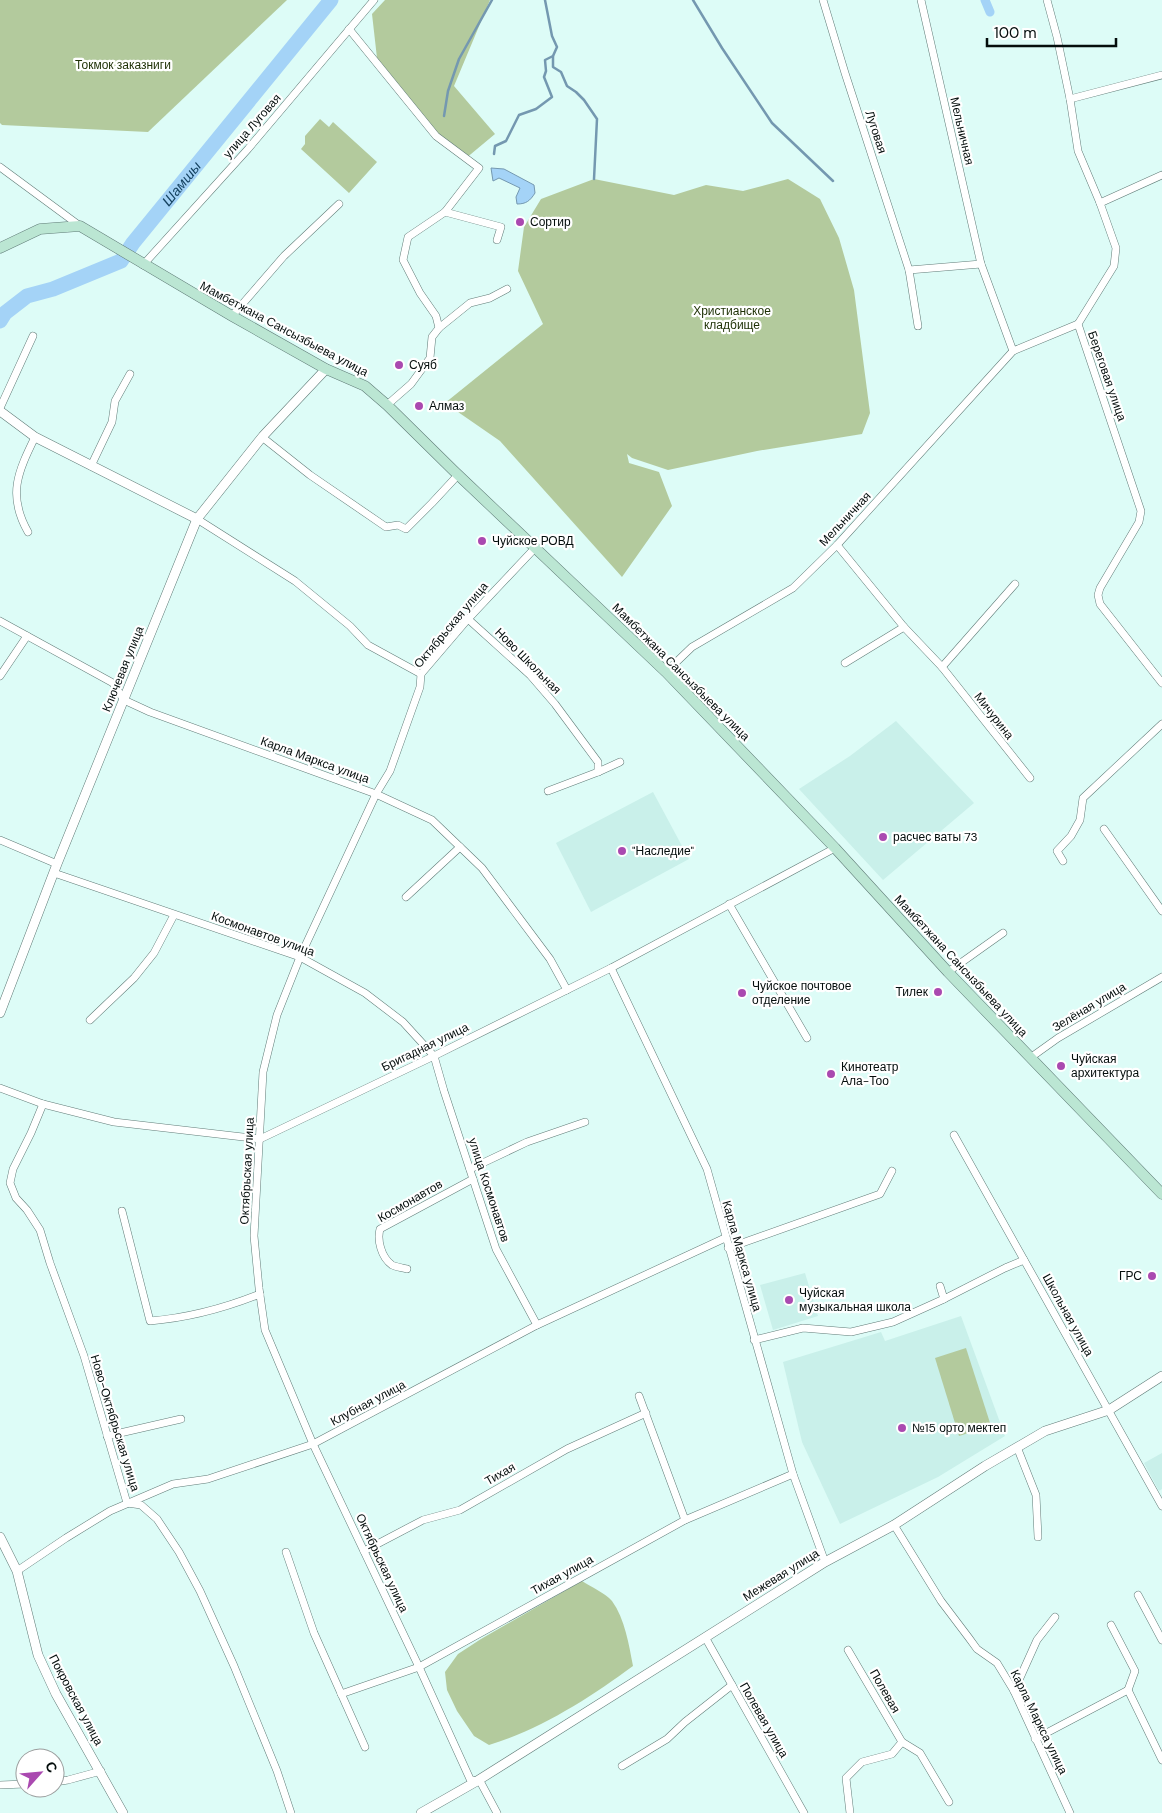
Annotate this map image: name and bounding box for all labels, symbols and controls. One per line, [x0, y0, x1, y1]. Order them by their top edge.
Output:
scale bar [987, 15, 1116, 47]
text: 100 m [994, 23, 1037, 43]
park label: Токмок заказниги [75, 57, 171, 73]
street label: улица Луговая [220, 90, 284, 162]
street label: Мельничная [946, 96, 978, 166]
street label: Луговая [862, 109, 890, 155]
water label: Шамшы [158, 157, 205, 209]
place label: Сортир [530, 214, 571, 230]
marker: Сортир [514, 216, 526, 228]
street label: Мамбетжана Сансызбыева улица [197, 278, 371, 380]
park label: Христианское кладбище [693, 303, 771, 333]
street label: Береговая улица [1084, 329, 1130, 423]
place label: Суяб [409, 357, 437, 373]
marker: Суяб [393, 359, 405, 371]
place label: Алмаз [429, 398, 465, 414]
marker: Алмаз [413, 400, 425, 412]
street label: Мельничная [816, 488, 874, 550]
place label: Чуйское РОВД [492, 533, 574, 549]
marker: Чуйское РОВД [476, 535, 488, 547]
street label: Октябрьская улица [410, 578, 492, 671]
street label: Мамбетжана Сансызбыева улица [609, 600, 753, 744]
street label: Ключевая улица [98, 623, 148, 714]
street label: Ново Школьная [491, 624, 565, 698]
street label: Мичурина [971, 689, 1018, 743]
street label: Карла Маркса улица [258, 733, 372, 787]
place label: расчес ваты 73 [893, 829, 977, 845]
marker: расчес ваты 73 [877, 831, 889, 843]
place label: "Наследие" [632, 843, 695, 859]
marker: "Наследие" [616, 845, 628, 857]
street label: Мамбетжана Сансызбыева улица [891, 892, 1031, 1041]
street label: Космонавтов улица [209, 908, 317, 960]
place label: Чуйское почтовое отделение [752, 978, 852, 1008]
street label: Зелёная улица [1049, 979, 1129, 1035]
place label: Тилек [896, 984, 929, 1000]
marker: Тилек [932, 986, 944, 998]
marker: Чуйское почтовое отделение [736, 987, 748, 999]
street label: Бригадная улица [379, 1019, 471, 1075]
place label: Чуйская архитектура [1071, 1051, 1140, 1081]
place label: Кинотеатр Ала-Тоо [841, 1059, 899, 1089]
marker: Чуйская архитектура [1055, 1060, 1067, 1072]
marker: Кинотеатр Ала-Тоо [825, 1068, 837, 1080]
street label: Октябрьская улица [236, 1117, 258, 1225]
street label: улица Космонавтов [465, 1136, 513, 1244]
street label: Космонавтов [375, 1176, 445, 1226]
street label: Карла Маркса улица [719, 1199, 766, 1314]
place label: ГРС [1119, 1268, 1142, 1284]
marker: ГРС [1146, 1270, 1158, 1282]
street label: Школьная улица [1039, 1271, 1097, 1359]
place label: Чуйская музыкальная школа [799, 1285, 911, 1315]
marker: Чуйская музыкальная школа [783, 1294, 795, 1306]
street label: Ново-Октябрьская улица [87, 1353, 144, 1494]
street label: Клубная улица [328, 1376, 409, 1430]
place label: №15 орто мектеп [912, 1420, 1006, 1436]
marker: №15 орто мектеп [896, 1422, 908, 1434]
street label: Тихая [482, 1459, 518, 1489]
street label: Октябрьская улица [352, 1511, 412, 1615]
street label: Межевая улица [740, 1545, 822, 1605]
street label: Тихая улица [528, 1551, 596, 1599]
street label: Покровская улица [45, 1652, 107, 1749]
street label: Полевая [866, 1666, 904, 1716]
street label: Карла Маркса улица [1007, 1667, 1071, 1777]
street label: Полевая улица [736, 1679, 792, 1761]
north arrow [15, 1748, 65, 1798]
text: С [41, 1759, 62, 1776]

